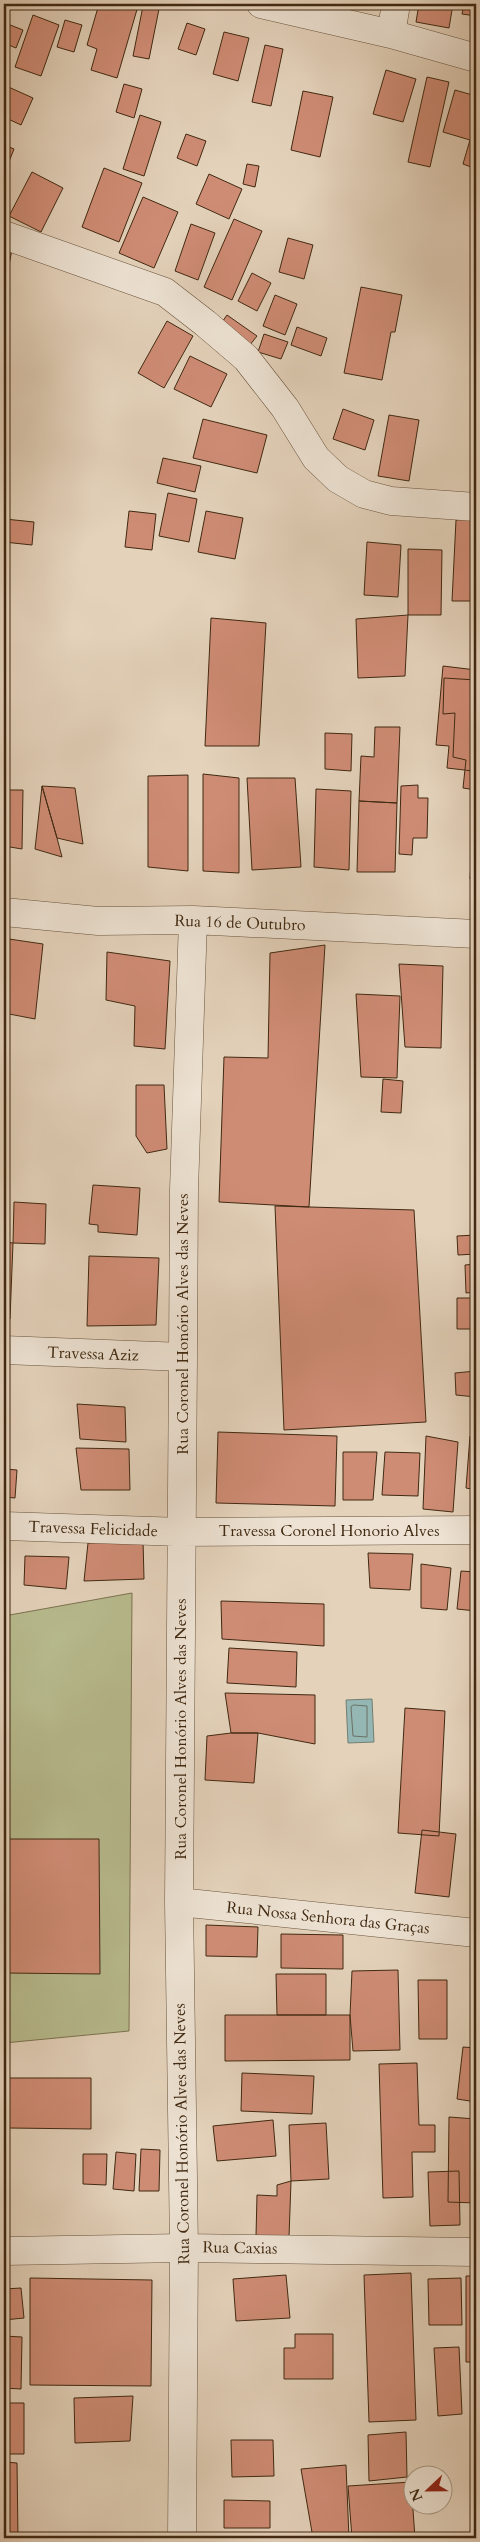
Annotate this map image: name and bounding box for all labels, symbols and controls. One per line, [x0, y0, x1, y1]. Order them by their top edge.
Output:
street label: Rua 16 de Outubro [174, 910, 306, 936]
street label: Rua Coronel Honório Alves das Neves [172, 1193, 194, 1455]
street label: Travessa Aziz [47, 1341, 139, 1367]
street label: Travessa Felicidade [28, 1516, 158, 1542]
street label: Travessa Coronel Honorio Alves [218, 1520, 440, 1542]
street label: Rua Coronel Honório Alves das Neves [170, 1598, 192, 1860]
street label: Rua Nossa Senhora das Graças [225, 1896, 431, 1940]
street label: Rua Coronel Honório Alves das Neves [169, 2003, 195, 2265]
street label: Rua Caxias [202, 2236, 278, 2260]
north arrow [402, 2464, 452, 2514]
text: N [405, 2485, 427, 2504]

